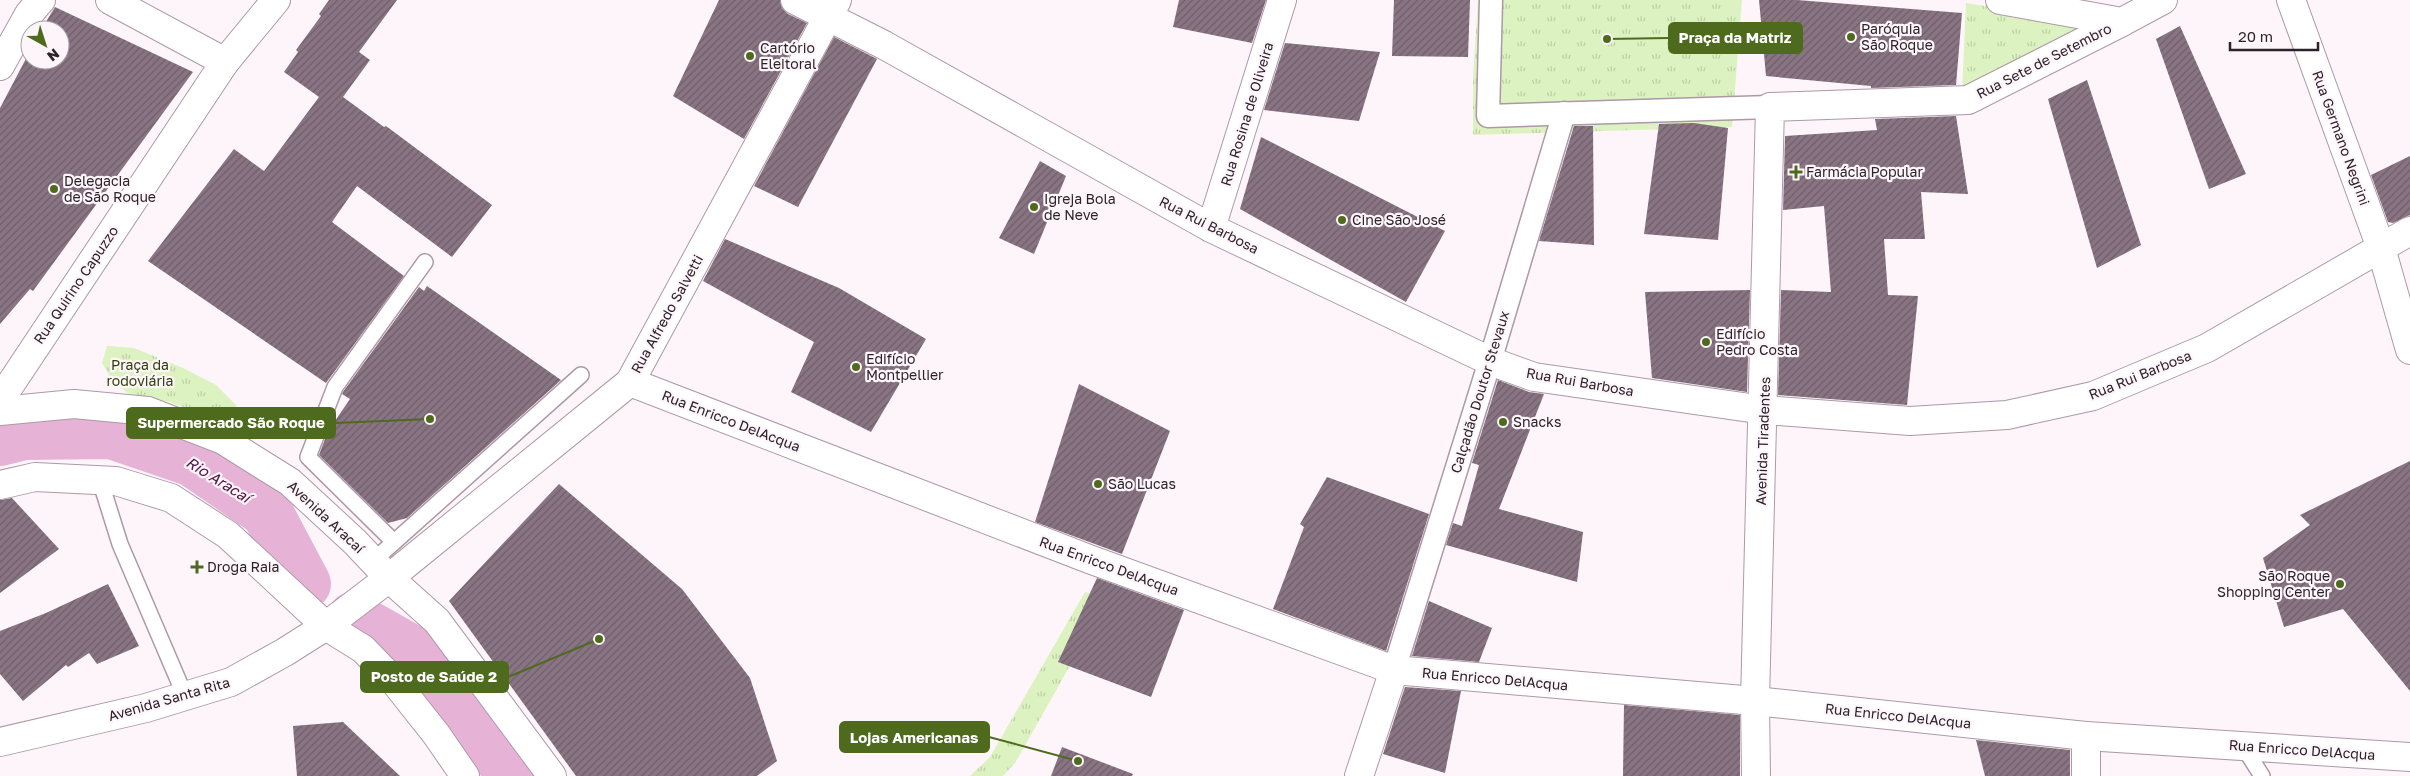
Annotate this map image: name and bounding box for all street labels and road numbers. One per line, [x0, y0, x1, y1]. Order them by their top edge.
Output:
street label: Rua Sete de Setembro [1973, 19, 2114, 102]
street label: Rua Rosina de Oliveira [1217, 40, 1277, 188]
street label: Rua Germano Negrini [2309, 68, 2374, 208]
street label: Rua Rui Barbosa [1157, 192, 1262, 257]
street label: Rua Quirino Capuzzo [30, 222, 121, 347]
street label: Rua Alfredo Salvetti [627, 251, 706, 376]
street label: Calçadão Doutor Stevaux [1447, 308, 1512, 475]
street label: Rua Rui Barbosa [2086, 346, 2194, 403]
street label: Rua Rui Barbosa [1525, 364, 1635, 399]
street label: Avenida Tiradentes [1752, 376, 1773, 506]
street label: Rua Enricco DelAcqua [660, 386, 803, 455]
street label: Avenida Aracaí [285, 477, 369, 557]
street label: Rua Enricco DelAcqua [1037, 532, 1181, 599]
street label: Rua Enricco DelAcqua [1421, 664, 1569, 693]
street label: Avenida Santa Rita [106, 673, 232, 724]
street label: Rua Enricco DelAcqua [1824, 699, 1972, 732]
street label: Rua Enricco DelAcqua [2228, 736, 2376, 763]

